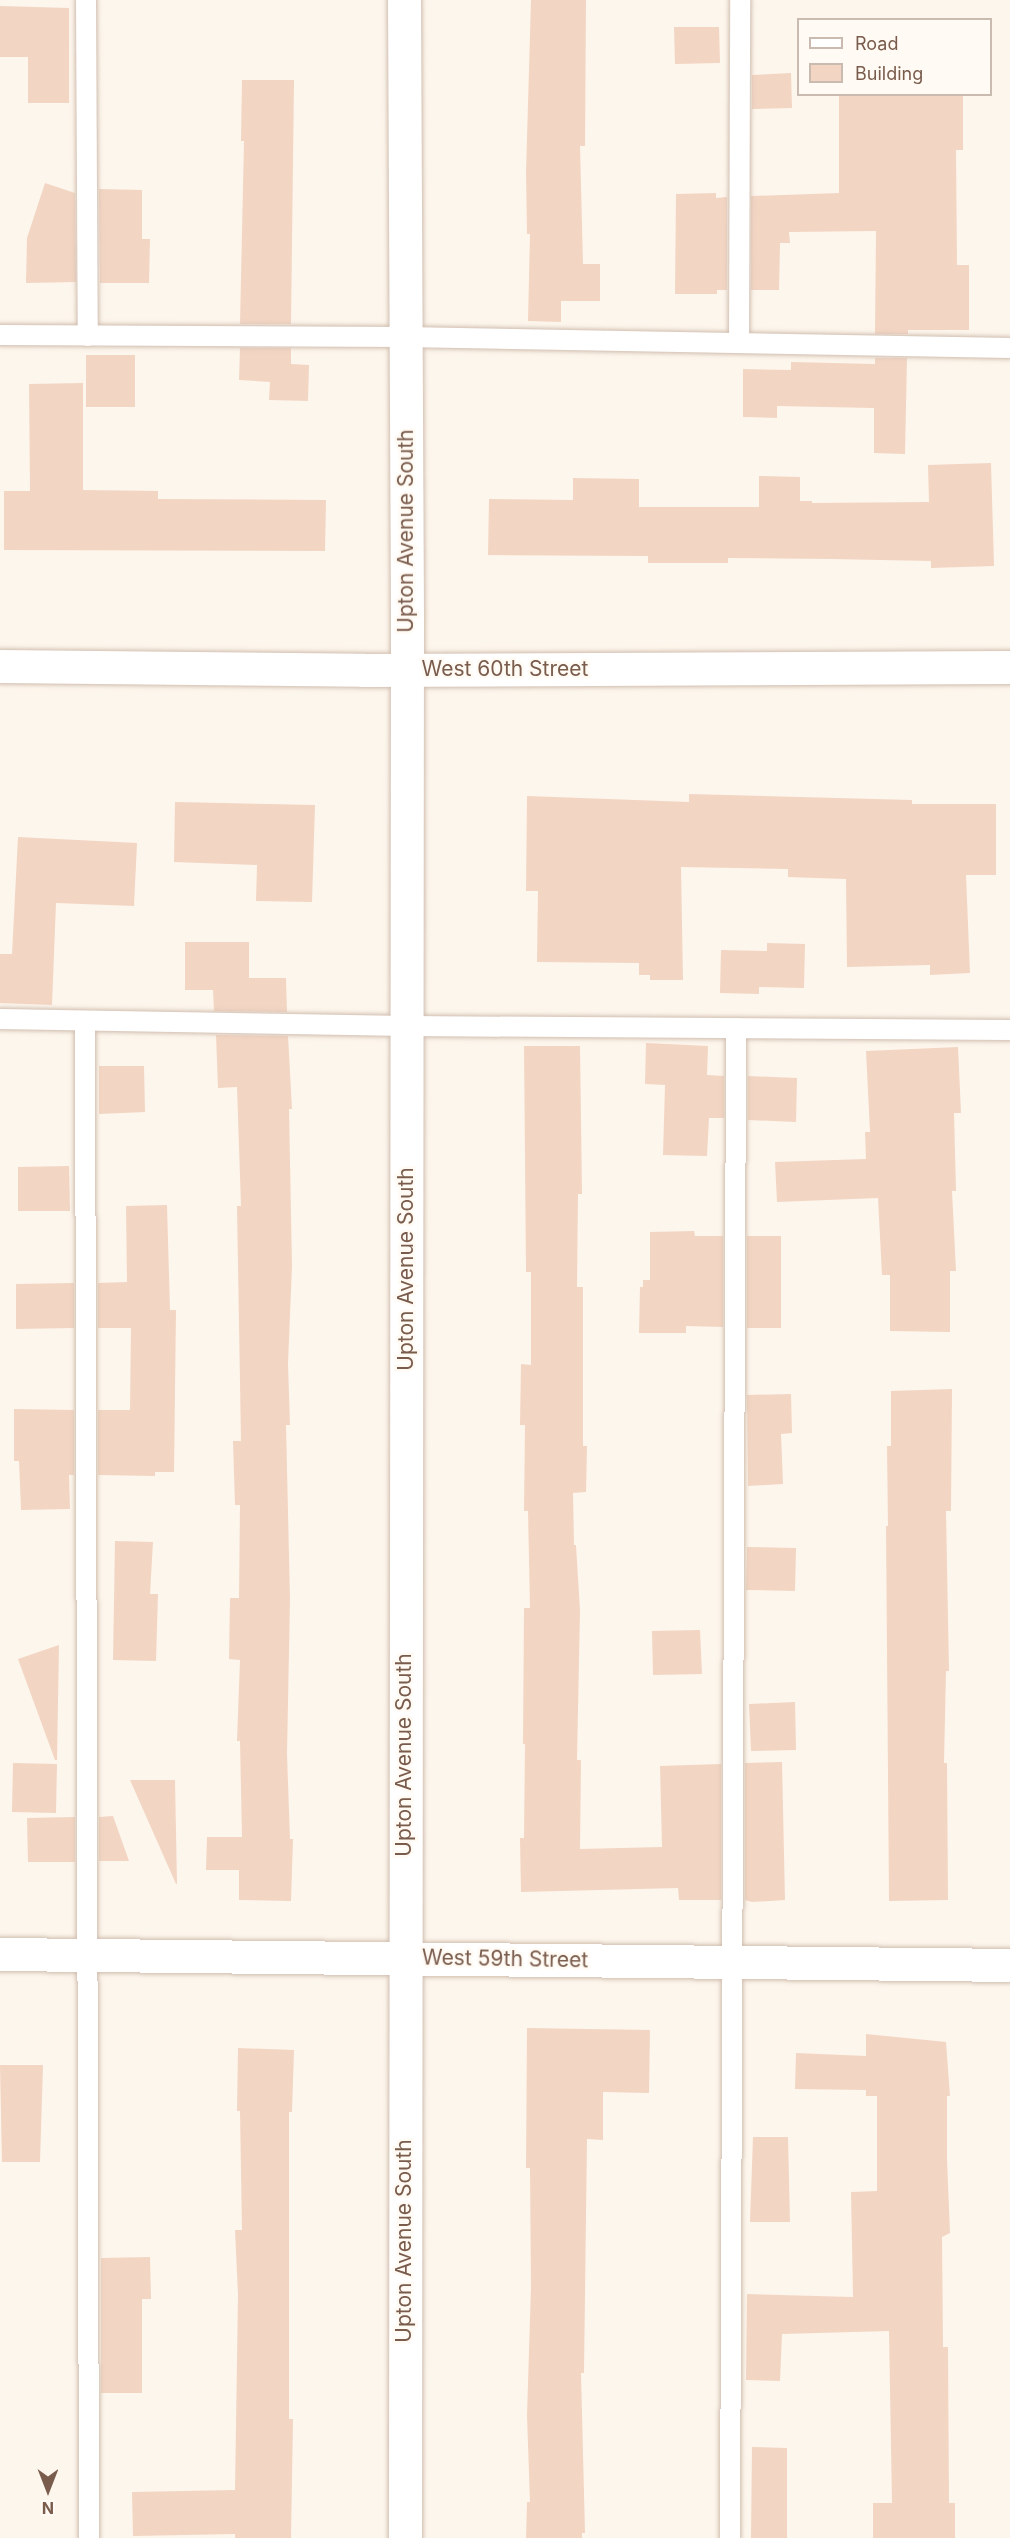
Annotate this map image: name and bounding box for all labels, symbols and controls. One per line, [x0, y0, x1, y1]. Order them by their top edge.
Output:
legend [797, 18, 992, 96]
text: Road [855, 33, 898, 54]
text: Building [855, 63, 923, 84]
street label: Upton Avenue South [393, 429, 419, 633]
street label: West 60th Street [422, 656, 588, 682]
street label: Upton Avenue South [393, 1167, 419, 1371]
street label: Upton Avenue South [391, 1653, 417, 1857]
street label: West 59th Street [422, 1945, 588, 1973]
street label: Upton Avenue South [391, 2139, 417, 2343]
north arrow [18, 2460, 78, 2520]
text: N [42, 2498, 54, 2518]

